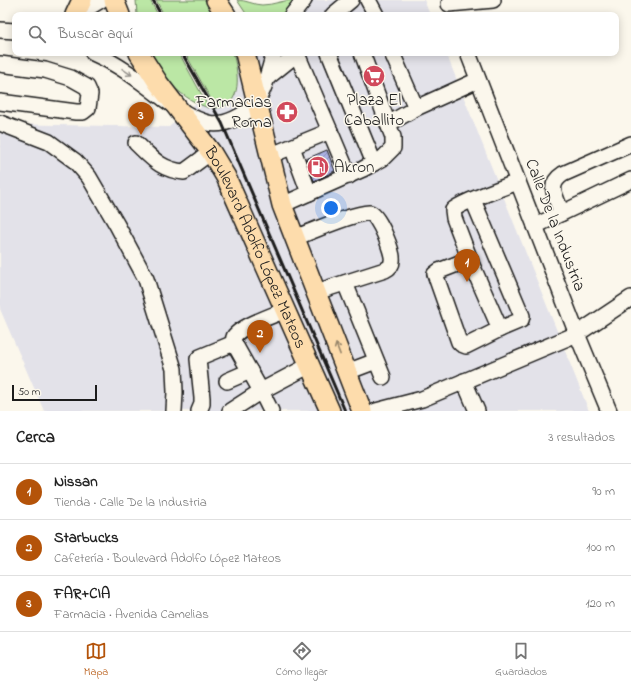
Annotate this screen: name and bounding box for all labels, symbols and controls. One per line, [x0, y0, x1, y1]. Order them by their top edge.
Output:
search box [12, 12, 619, 56]
icon: search [26, 23, 48, 45]
text: Buscar aquí [58, 23, 133, 45]
supermarket icon: Plaza El Caballito [361, 63, 387, 89]
one-way arrow [121, 68, 132, 76]
place label: Plaza El Caballito [344, 88, 404, 133]
place label: Farmacias Roma [195, 90, 272, 135]
pharmacy icon: Farmacias Roma [274, 99, 300, 125]
pin: 3 [128, 102, 154, 135]
street label: Boulevard Adolfo López Mateos [197, 141, 313, 352]
fuel station icon: Akron [305, 154, 331, 180]
place label: Akron [334, 155, 374, 180]
street label: Calle De la Industria [518, 155, 592, 295]
your location [321, 198, 341, 218]
pin: 1 [454, 249, 480, 282]
pin: 2 [247, 320, 273, 353]
one-way arrow [333, 343, 341, 355]
scale bar [12, 383, 97, 402]
text: 50 m [18, 384, 40, 400]
text: Cerca [16, 425, 55, 450]
text: 3 resultados [548, 428, 615, 447]
text: Nissan [54, 471, 98, 493]
text: 1 [27, 482, 31, 501]
text: 90 m [592, 482, 615, 501]
text: Tienda · Calle De la Industria [54, 493, 207, 512]
text: Starbucks [54, 527, 119, 549]
text: 2 [26, 538, 32, 557]
text: 100 m [586, 538, 615, 557]
text: Cafetería · Boulevard Adolfo López Mateos [54, 549, 281, 568]
text: FAR+CIA [54, 583, 110, 605]
text: 3 [26, 594, 32, 613]
text: 120 m [585, 594, 615, 613]
text: Farmacia · Avenida Camelias [54, 605, 209, 624]
tab: Mapa [84, 640, 108, 680]
tab: Cómo llegar [276, 640, 328, 680]
tab: Guardados [495, 640, 547, 680]

